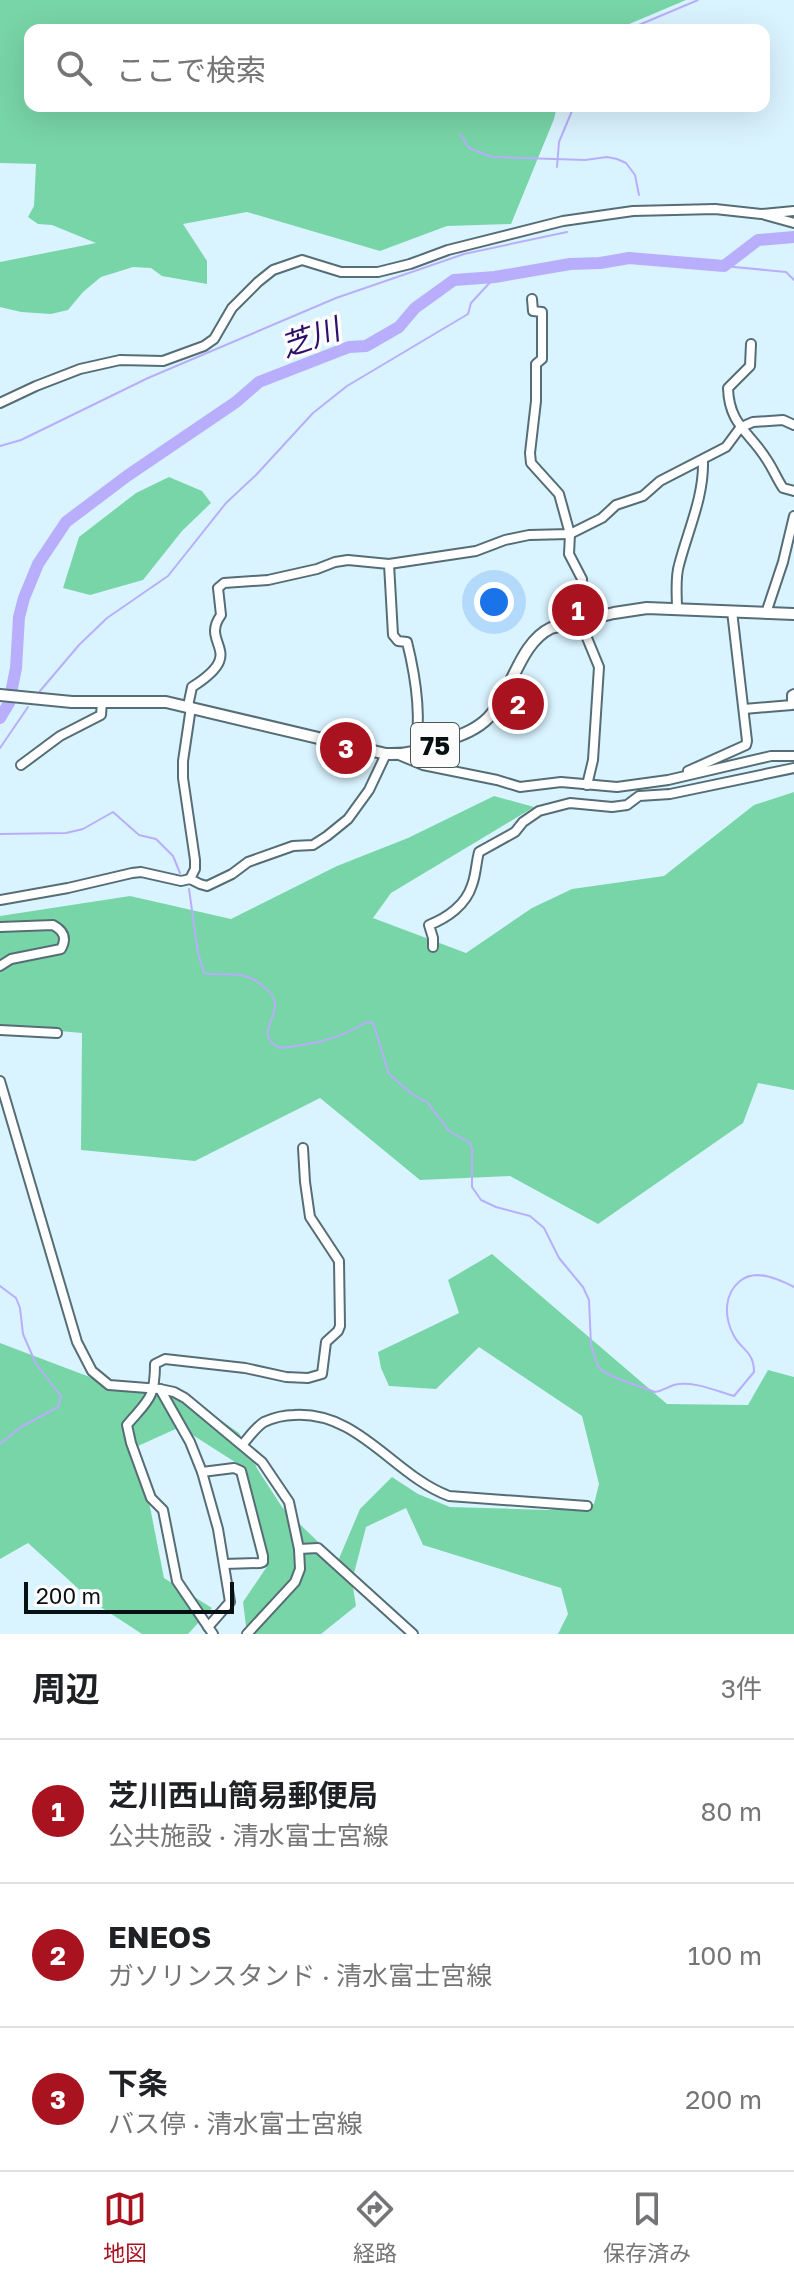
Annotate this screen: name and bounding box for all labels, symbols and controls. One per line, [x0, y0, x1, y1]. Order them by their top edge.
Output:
search box [24, 24, 770, 112]
icon: search [52, 46, 96, 90]
text: ここで検索 [116, 52, 266, 88]
water label: 芝川 [276, 309, 347, 364]
pin: 1 [552, 580, 604, 640]
your location [474, 582, 514, 622]
pin: 2 [492, 674, 544, 734]
pin: 3 [320, 718, 372, 778]
road number: 75 [411, 723, 459, 767]
scale bar [24, 1578, 234, 1614]
text: 200 m [36, 1582, 101, 1609]
text: 周辺 [32, 1668, 100, 1708]
text: 3件 [721, 1673, 762, 1704]
text: 芝川西山簡易郵便局 [108, 1777, 378, 1813]
text: 1 [51, 1796, 65, 1827]
text: 80 m [701, 1796, 762, 1827]
text: 公共施設 · 清水富士宮線 [108, 1820, 389, 1851]
text: ENEOS [108, 1919, 211, 1955]
text: 2 [50, 1940, 66, 1971]
text: 100 m [688, 1940, 762, 1971]
text: ガソリンスタンド · 清水富士宮線 [108, 1960, 492, 1991]
text: 下条 [108, 2065, 168, 2101]
text: 3 [50, 2084, 66, 2115]
text: 200 m [685, 2084, 762, 2115]
text: バス停 · 清水富士宮線 [108, 2108, 363, 2139]
tab: 地図 [103, 2187, 147, 2267]
tab: 経路 [353, 2187, 397, 2267]
tab: 保存済み [603, 2187, 691, 2267]

